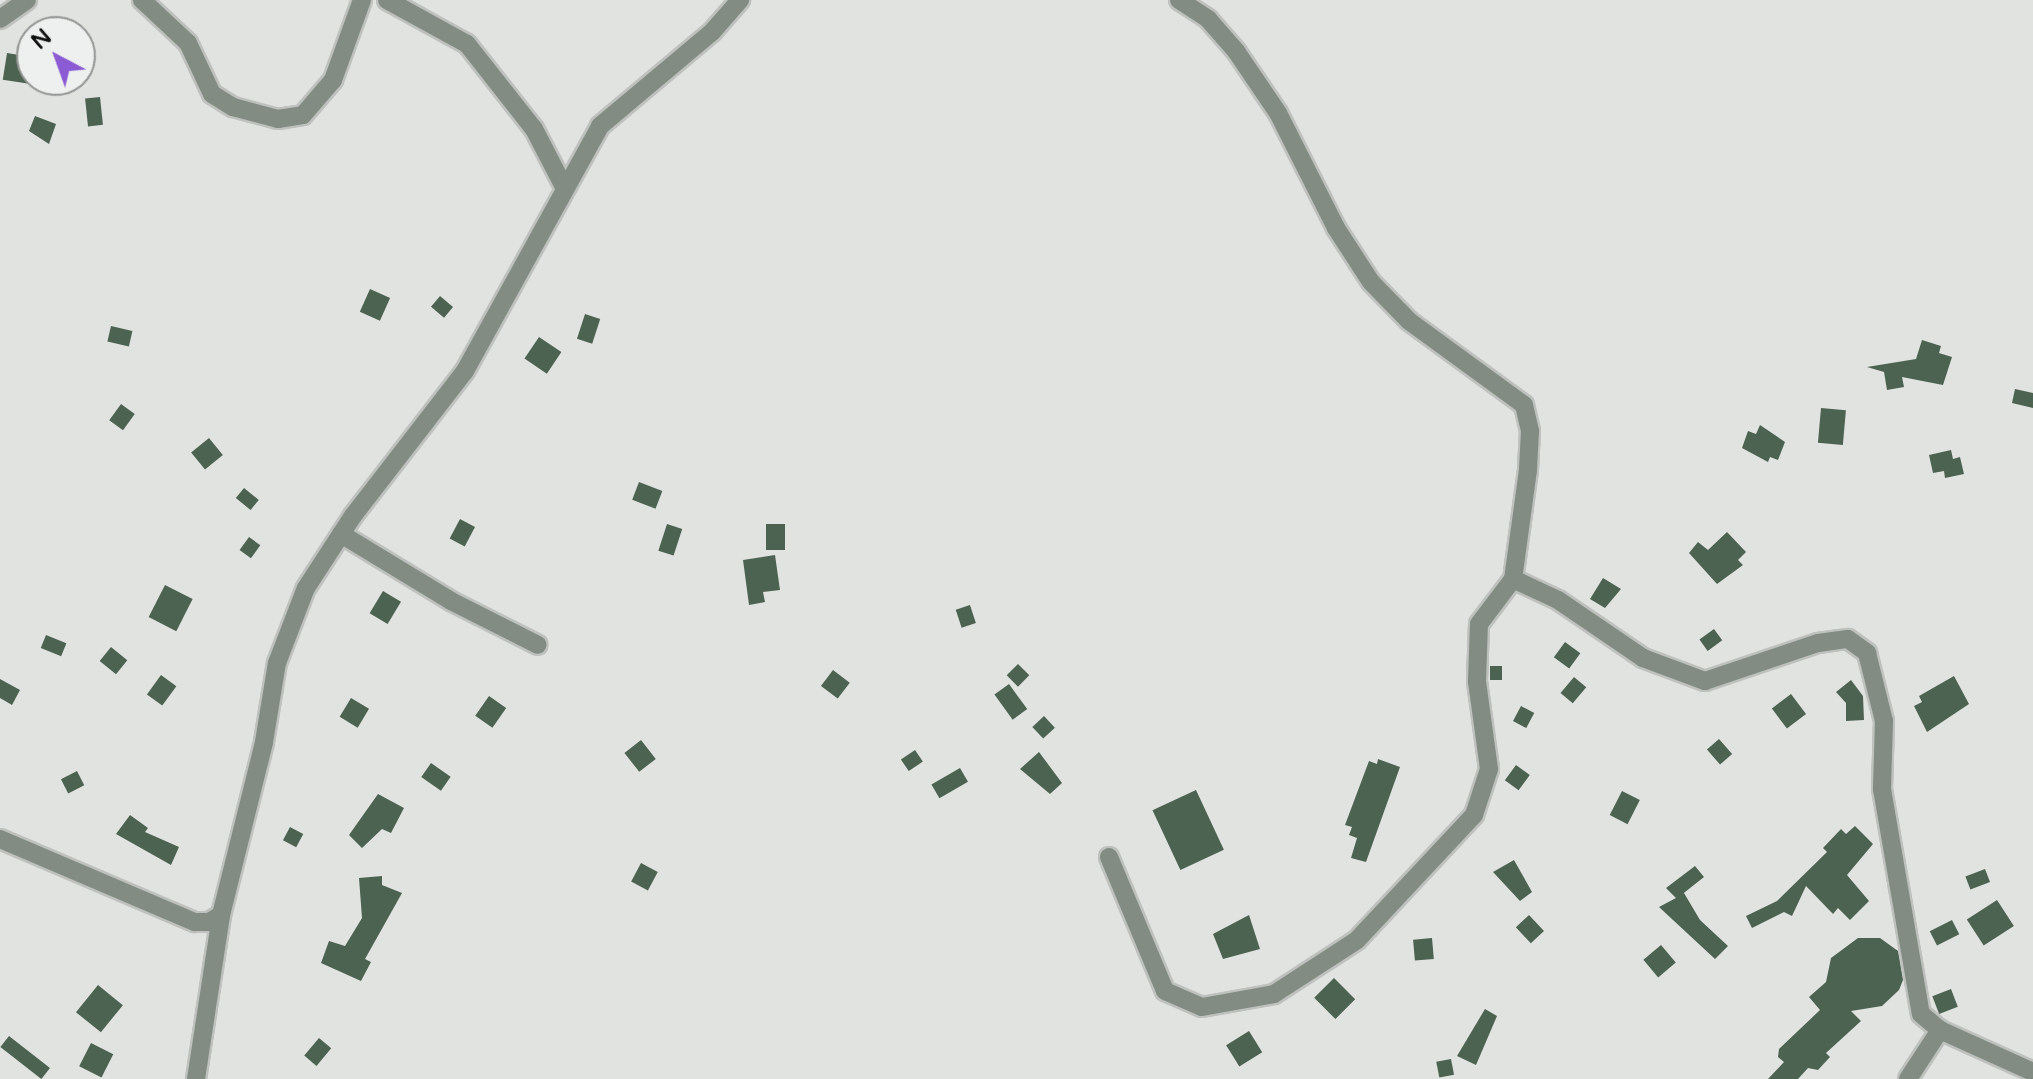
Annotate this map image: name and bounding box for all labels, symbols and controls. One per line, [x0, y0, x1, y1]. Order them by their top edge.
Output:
north arrow [16, 16, 96, 96]
text: N [26, 24, 57, 55]

